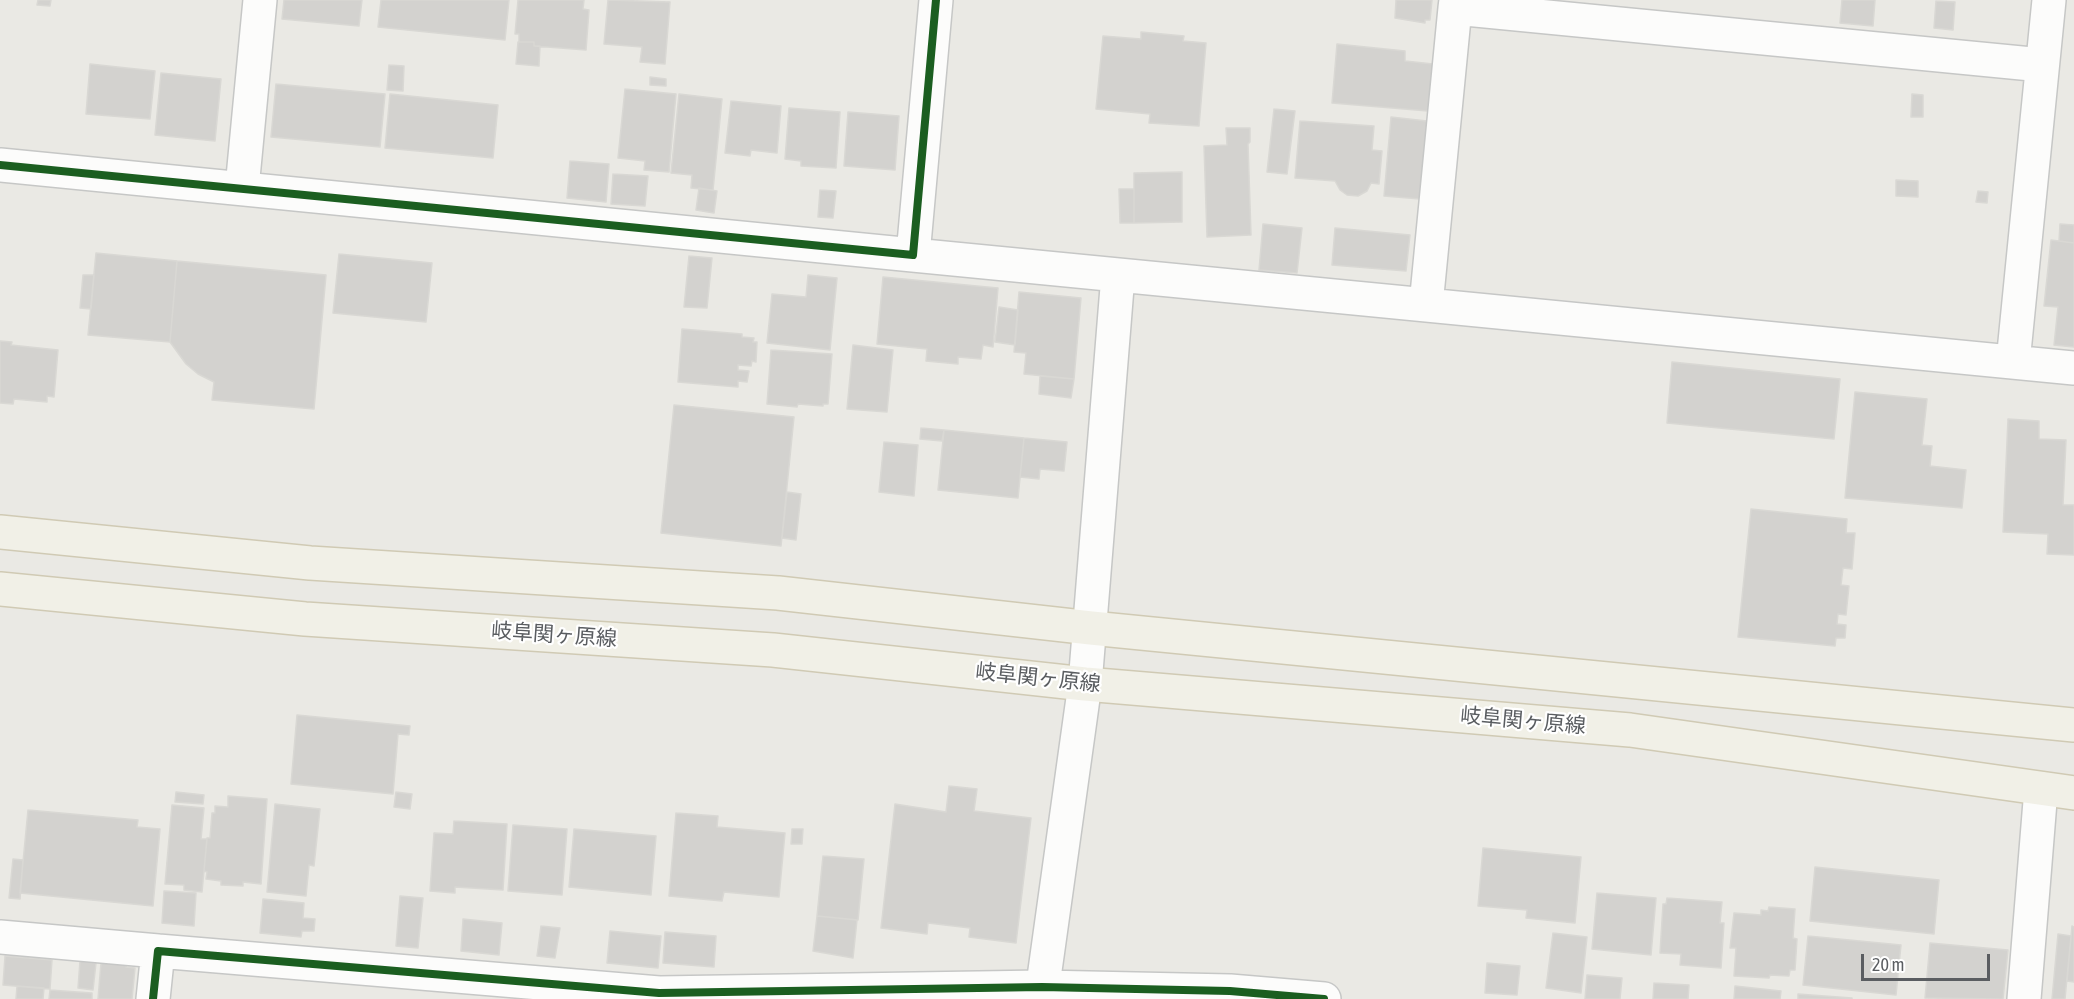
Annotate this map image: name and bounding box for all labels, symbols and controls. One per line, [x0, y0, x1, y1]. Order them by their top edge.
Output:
street label: 岐阜関ヶ原線 [490, 618, 618, 652]
street label: 岐阜関ヶ原線 [974, 659, 1102, 697]
street label: 岐阜関ヶ原線 [1459, 703, 1587, 739]
scale bar [1864, 942, 1993, 980]
text: 20 m [1872, 954, 1904, 975]

